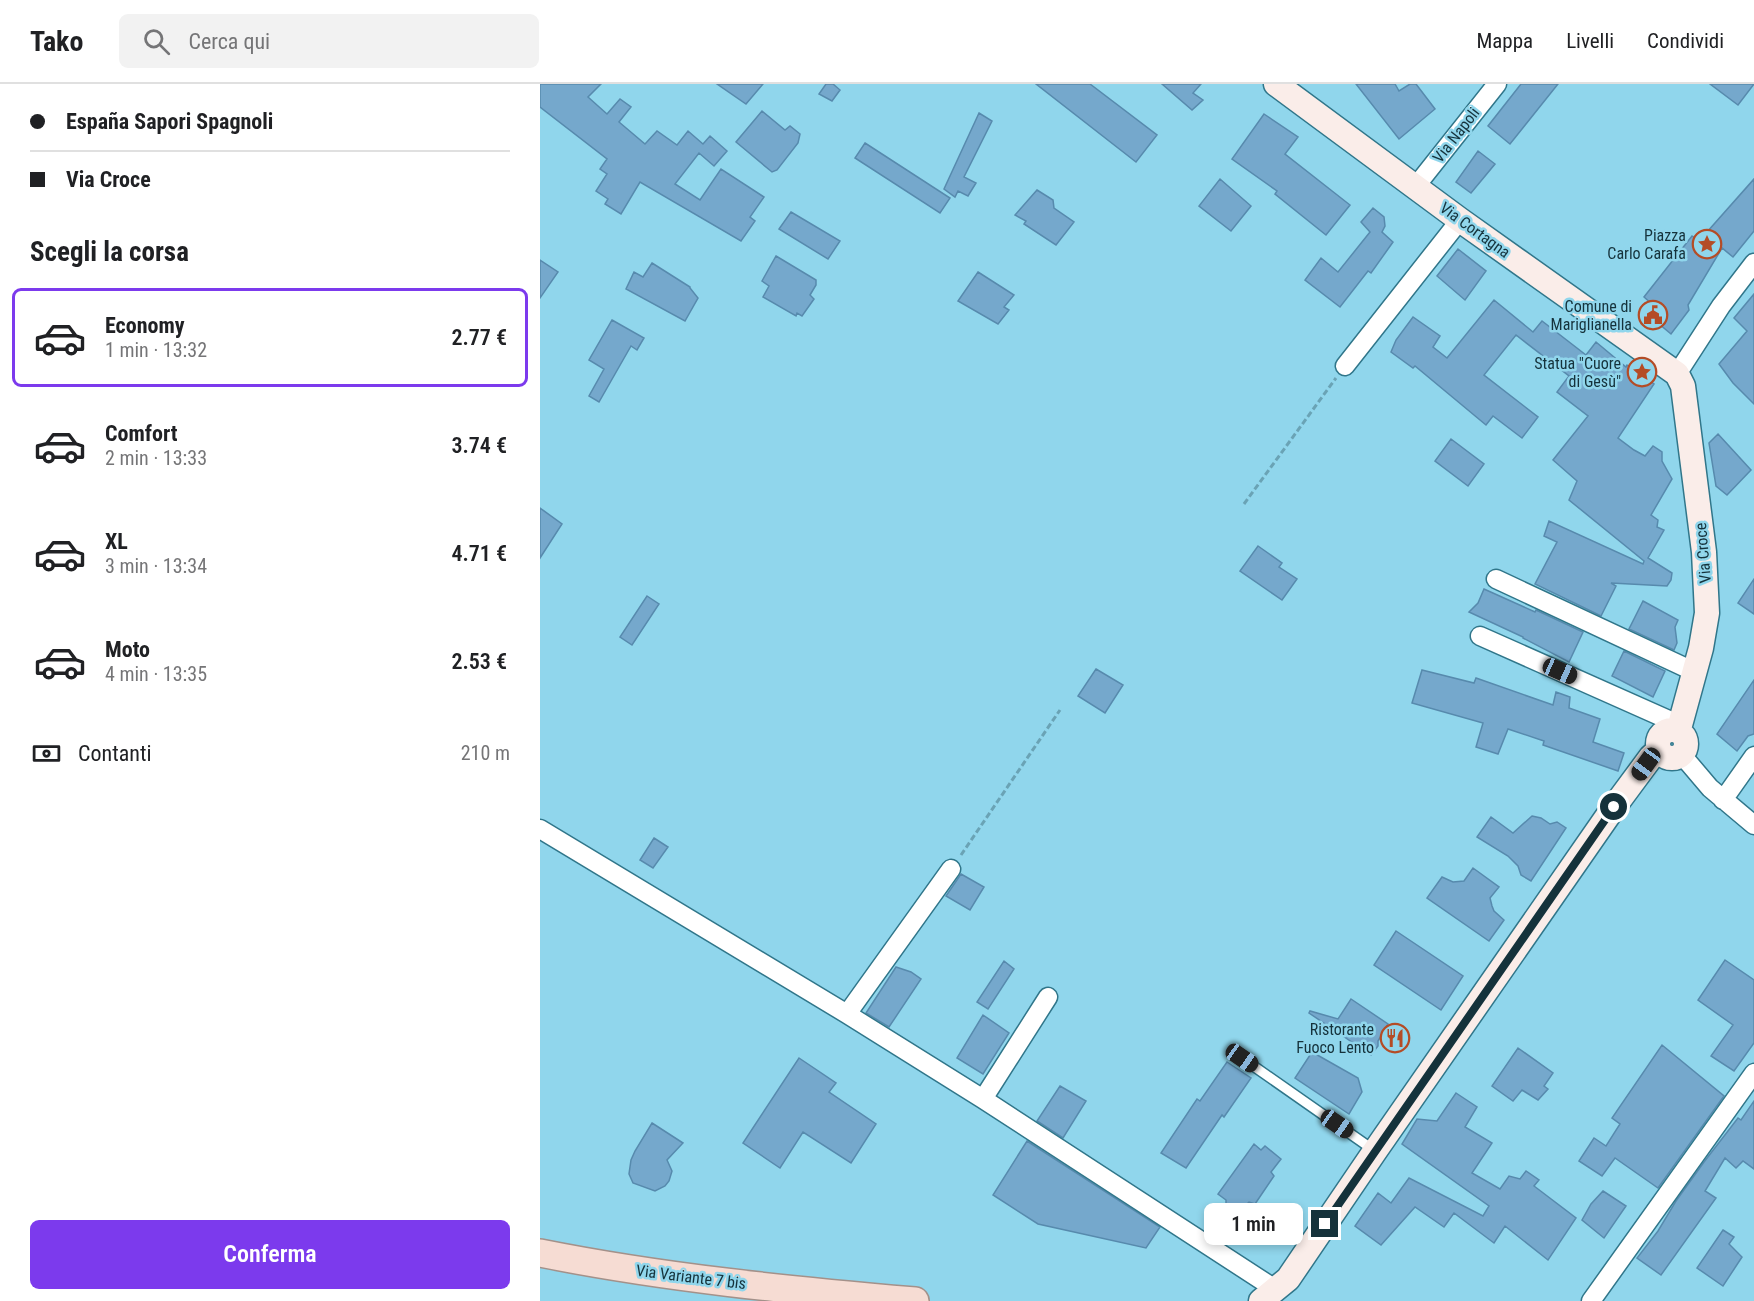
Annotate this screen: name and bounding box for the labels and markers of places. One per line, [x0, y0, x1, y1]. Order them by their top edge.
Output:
place label: Piazza Carlo Carafa [1607, 226, 1686, 263]
place icon: Piazza Carlo Carafa [1691, 228, 1723, 260]
place label: Comune di Mariglianella [1551, 297, 1632, 334]
public building icon: Comune di Mariglianella [1637, 299, 1669, 331]
place label: Statua "Cuore di Gesù" [1534, 354, 1621, 391]
place icon: Statua "Cuore di Gesù" [1626, 356, 1658, 388]
place label: Ristorante Fuoco Lento [1296, 1020, 1374, 1057]
restaurant icon: Ristorante Fuoco Lento [1379, 1022, 1411, 1054]

